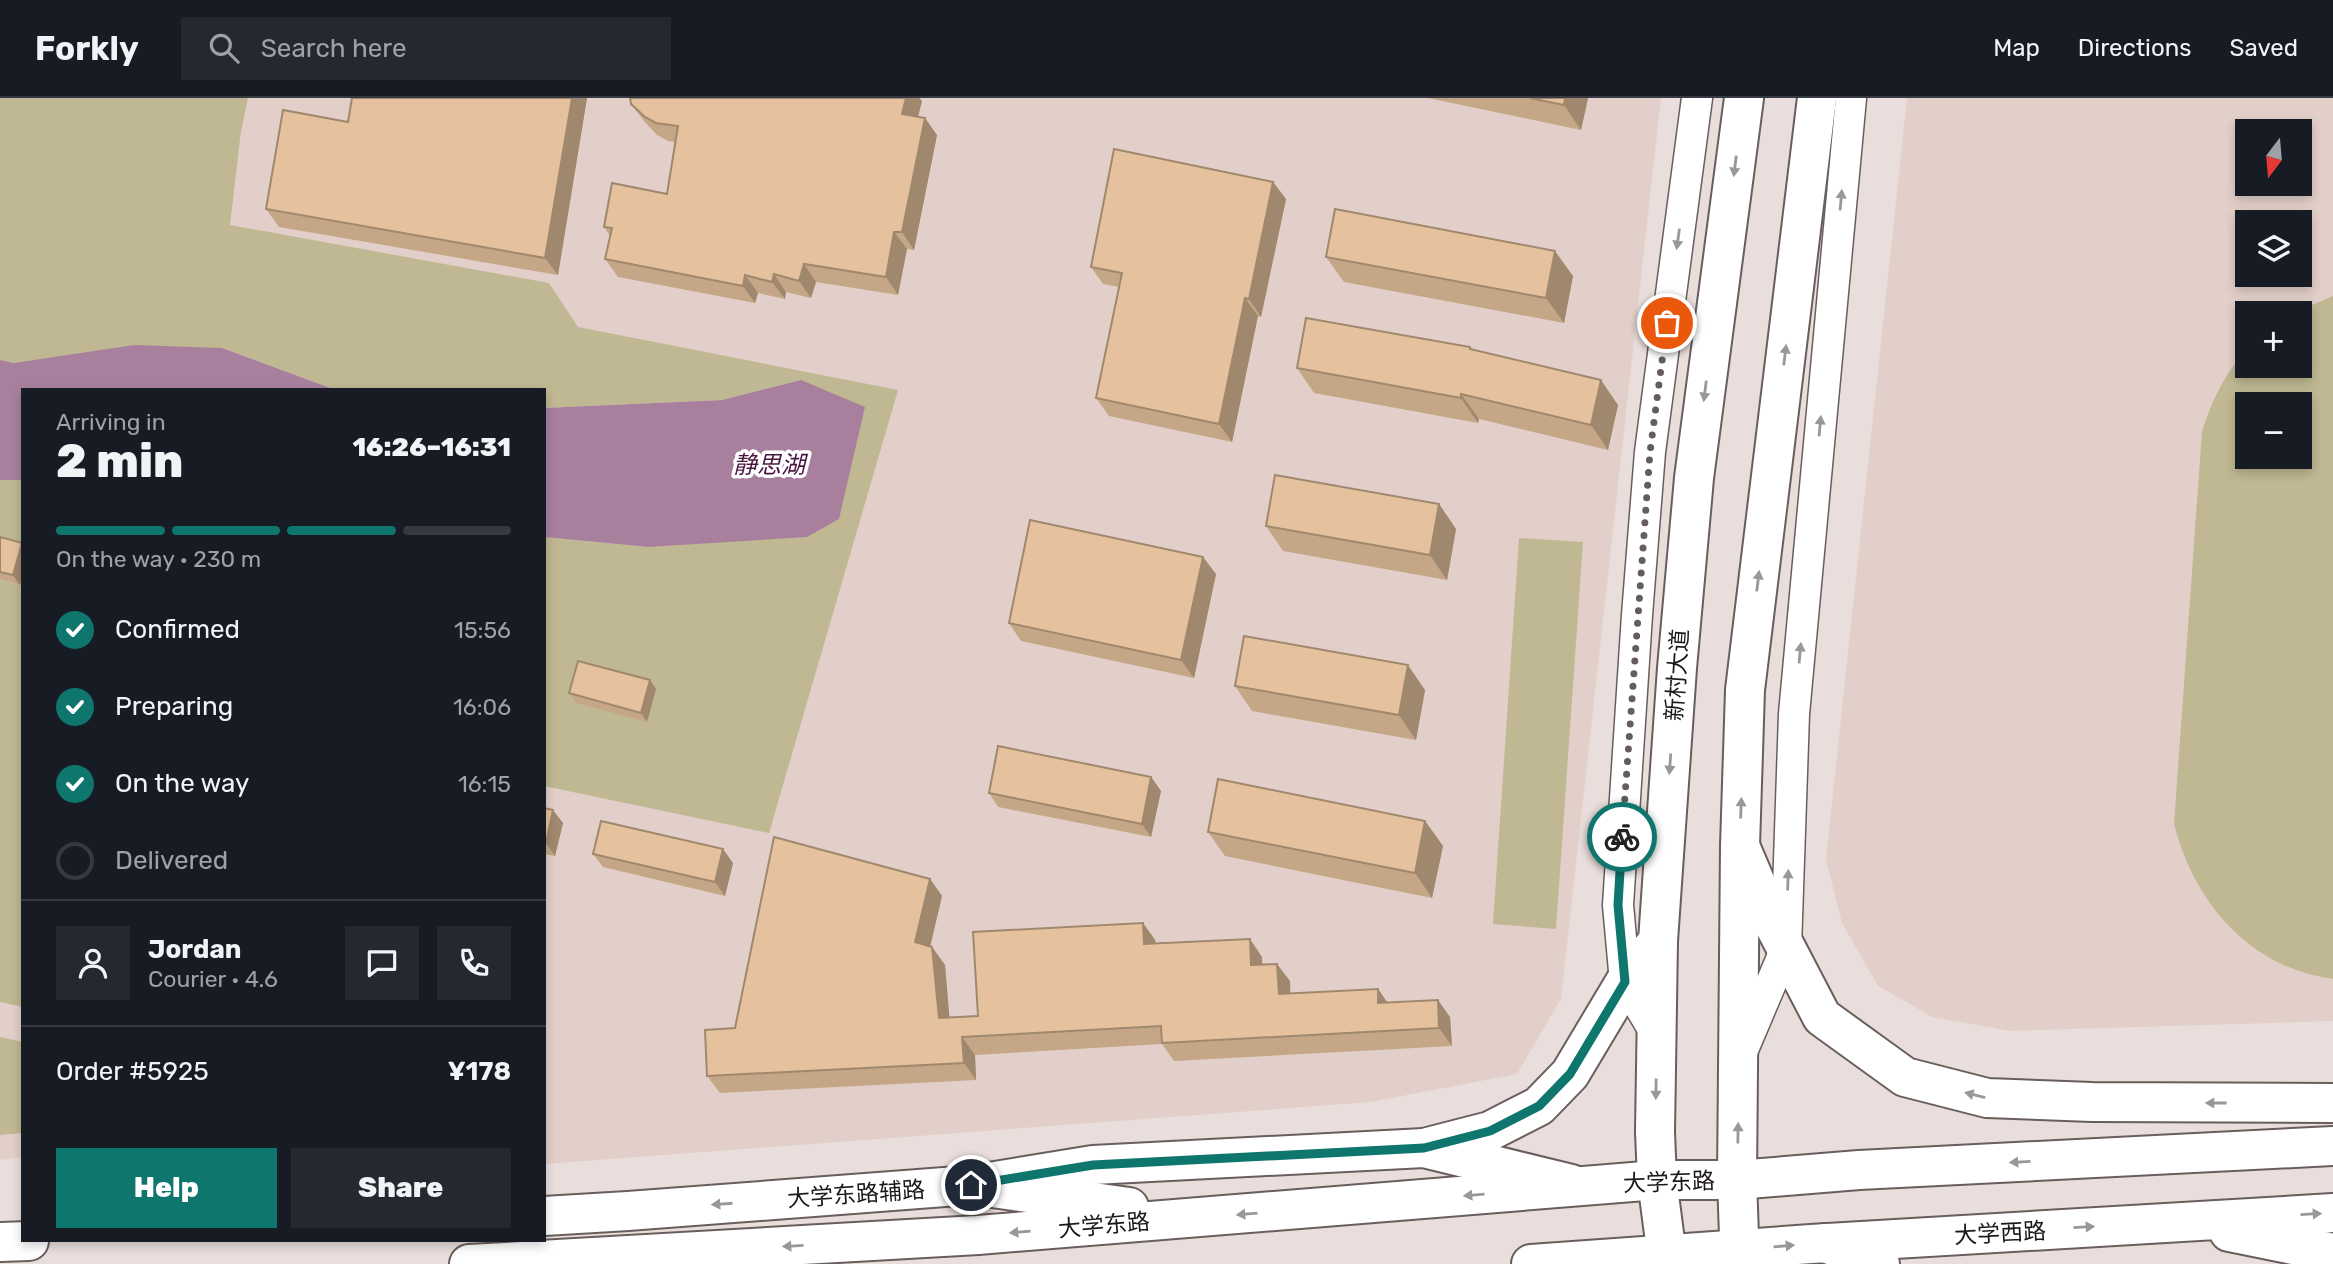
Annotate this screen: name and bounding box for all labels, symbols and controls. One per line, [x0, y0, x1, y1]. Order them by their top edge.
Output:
search box [181, 17, 671, 80]
text: Forkly [35, 29, 139, 68]
icon: search [205, 29, 243, 67]
text: Search here [261, 33, 407, 64]
text: Map [1993, 34, 2040, 62]
text: Directions [2078, 34, 2191, 62]
text: Saved [2229, 34, 2298, 62]
north arrow [2235, 119, 2312, 196]
map controls [2235, 119, 2312, 469]
one-way arrow [1729, 155, 1740, 177]
one-way arrow [1836, 188, 1847, 210]
button: layers [2235, 210, 2312, 287]
one-way arrow [1672, 228, 1683, 250]
pin [1637, 293, 1697, 353]
button: + [2235, 301, 2312, 378]
icon: bag [1648, 304, 1686, 342]
one-way arrow [1780, 344, 1791, 366]
one-way arrow [1699, 380, 1710, 402]
button: − [2235, 392, 2312, 469]
text: Arriving in [56, 408, 166, 436]
one-way arrow [1815, 415, 1826, 437]
text: 16:26–16:31 [352, 432, 511, 463]
text: 2 min [56, 434, 183, 489]
water label: 静思湖 [733, 451, 809, 479]
text: On the way · 230 m [56, 545, 261, 573]
one-way arrow [1752, 570, 1763, 592]
icon: check [56, 611, 94, 649]
text: Confirmed [115, 614, 240, 645]
text: 15:56 [454, 616, 511, 644]
street label: 新村大道 [1660, 628, 1694, 722]
one-way arrow [1794, 642, 1805, 664]
icon: check [56, 688, 94, 726]
text: Preparing [115, 691, 233, 722]
text: 16:06 [453, 693, 511, 721]
one-way arrow [1664, 753, 1675, 775]
icon: check [56, 765, 94, 803]
text: On the way [115, 768, 249, 799]
text: 16:15 [458, 770, 511, 798]
one-way arrow [1736, 796, 1747, 818]
courier [1587, 802, 1657, 872]
icon: bike [1603, 818, 1641, 856]
text: Delivered [115, 845, 228, 876]
one-way arrow [1783, 869, 1794, 891]
button: person [56, 926, 130, 1000]
button: chat [345, 926, 419, 1000]
button: phone [437, 926, 511, 1000]
text: Jordan [148, 934, 241, 965]
text: Courier · 4.6 [148, 965, 278, 993]
text: Order #5925 [56, 1056, 209, 1087]
text: ¥178 [448, 1056, 511, 1087]
one-way arrow [1650, 1078, 1661, 1100]
one-way arrow [1964, 1089, 1986, 1100]
one-way arrow [2205, 1097, 2227, 1109]
one-way arrow [1732, 1122, 1744, 1144]
button: Help [56, 1148, 277, 1228]
button: Share [291, 1148, 511, 1228]
pin [941, 1155, 1001, 1215]
one-way arrow [2009, 1157, 2031, 1168]
icon: home [952, 1166, 990, 1204]
street label: 大学东路 [1623, 1166, 1715, 1198]
street label: 大学东路辅路 [786, 1175, 926, 1213]
one-way arrow [1462, 1190, 1484, 1201]
one-way arrow [711, 1199, 733, 1210]
street label: 大学东路 [1057, 1207, 1151, 1243]
one-way arrow [2301, 1208, 2323, 1219]
one-way arrow [1236, 1209, 1258, 1220]
street label: 大学西路 [1953, 1217, 2047, 1249]
one-way arrow [2073, 1222, 2095, 1233]
one-way arrow [1009, 1227, 1031, 1238]
one-way arrow [782, 1240, 804, 1251]
one-way arrow [1773, 1240, 1795, 1251]

